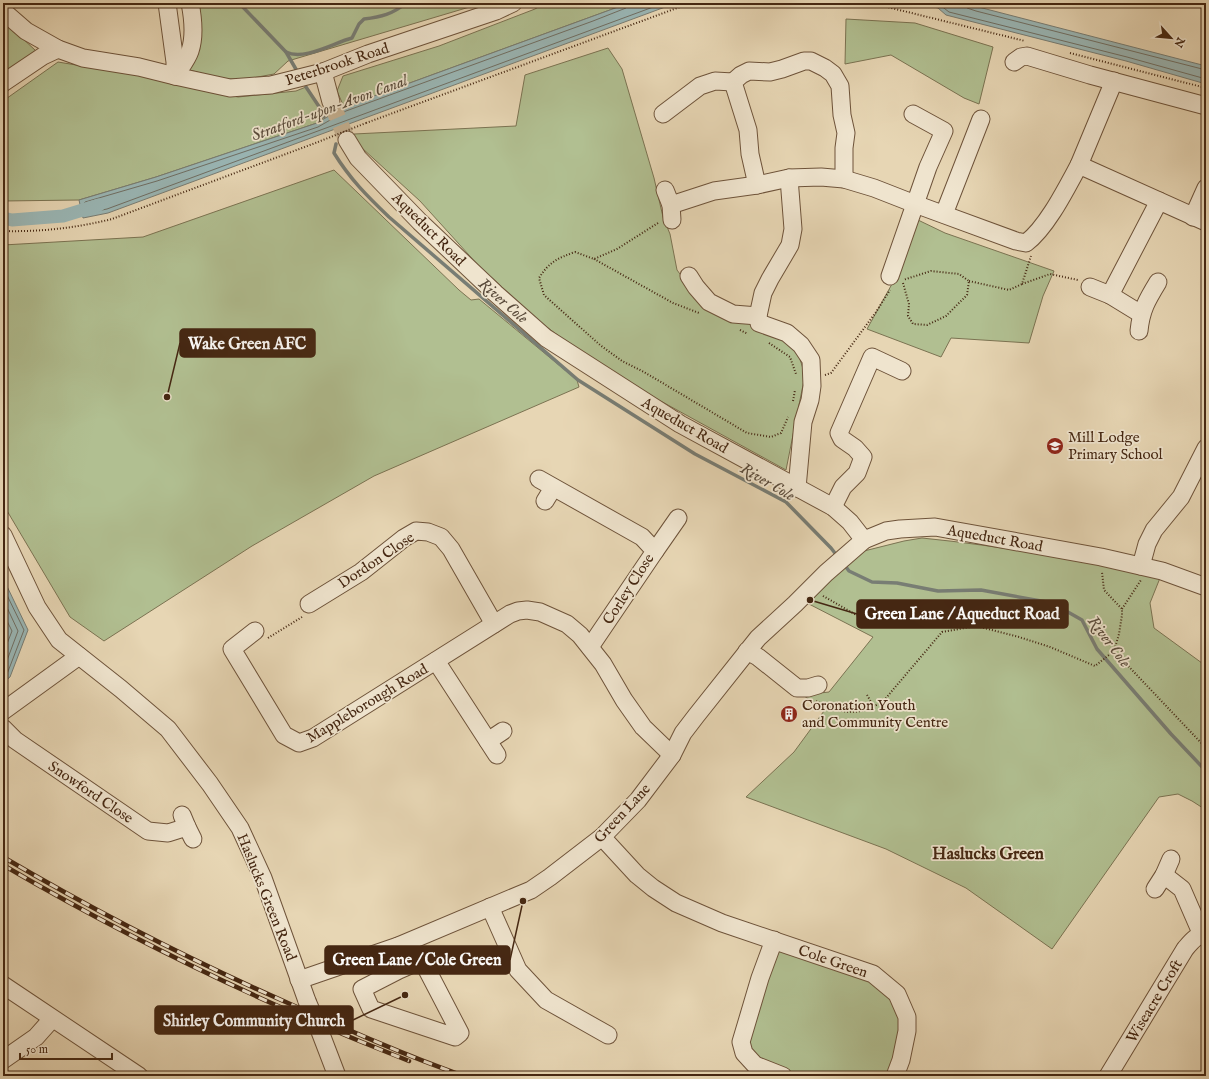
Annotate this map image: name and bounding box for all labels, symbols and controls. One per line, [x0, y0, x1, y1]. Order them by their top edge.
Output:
north arrow [1151, 18, 1191, 58]
text: N [1170, 34, 1188, 50]
street label: Peterbrook Road [283, 38, 392, 90]
water label: Stratford-upon-Avon Canal [249, 71, 412, 146]
street label: Aqueduct Road [387, 188, 470, 271]
water label: River Cole [474, 274, 532, 329]
callout: Wake Green AFC [180, 329, 315, 357]
text: Wake Green AFC [187, 335, 307, 355]
street label: Aqueduct Road [637, 393, 732, 458]
place label: Mill Lodge Primary School [1068, 428, 1164, 464]
school or university icon: Mill Lodge Primary School [1045, 436, 1065, 456]
water label: River Cole [736, 459, 798, 507]
street label: Aqueduct Road [945, 521, 1045, 556]
street label: Dordon Close [335, 528, 418, 593]
street label: Corley Close [598, 550, 658, 628]
callout: Green Lane / Aqueduct Road [857, 600, 1068, 628]
text: Green Lane / Aqueduct Road [864, 605, 1060, 625]
water label: River Cole [1082, 612, 1135, 673]
street label: Mappleborough Road [303, 659, 432, 747]
place label: Coronation Youth and Community Centre [802, 696, 948, 732]
building icon: Coronation Youth and Community Centre [779, 704, 799, 724]
street label: Snowford Close [45, 757, 137, 828]
street label: Green Lane [590, 780, 655, 847]
street label: Haslucks Green Road [232, 831, 301, 965]
district label: Haslucks Green [932, 844, 1044, 865]
street label: Cole Green [796, 941, 870, 982]
callout: Green Lane / Cole Green [325, 946, 510, 974]
text: Green Lane / Cole Green [333, 951, 502, 971]
street label: Wiseacre Croft [1122, 956, 1187, 1046]
callout: Shirley Community Church [155, 1006, 353, 1034]
text: Shirley Community Church [163, 1012, 345, 1032]
scale bar [20, 1035, 112, 1061]
text: 50 m [26, 1042, 48, 1057]

